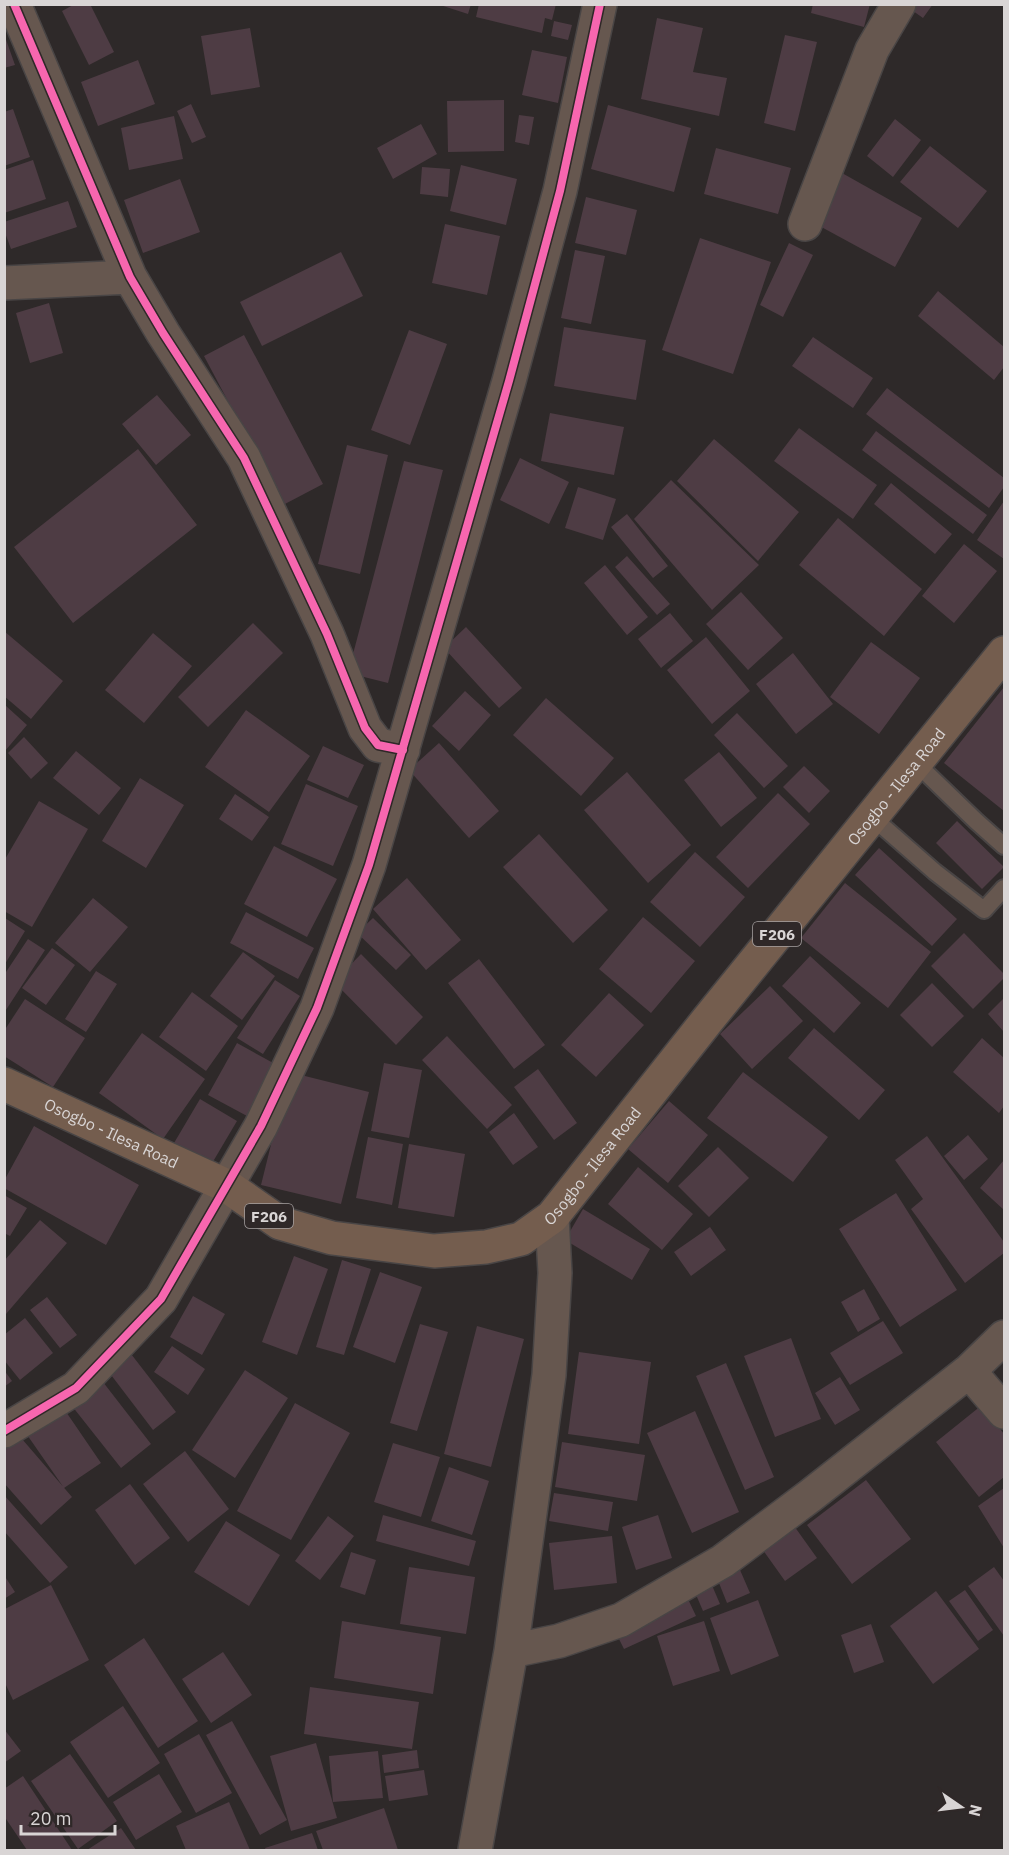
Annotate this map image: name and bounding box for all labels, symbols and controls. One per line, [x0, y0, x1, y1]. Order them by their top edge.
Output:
street label: Osogbo - Ilesa Road [843, 724, 950, 849]
road number: F206 [753, 922, 801, 946]
street label: Osogbo - Ilesa Road [41, 1094, 182, 1172]
street label: Osogbo - Ilesa Road [540, 1103, 645, 1229]
road number: F206 [245, 1204, 293, 1228]
north arrow [931, 1777, 991, 1837]
scale bar [21, 1798, 116, 1836]
text: N [964, 1803, 987, 1819]
text: 20 m [30, 1807, 72, 1830]

